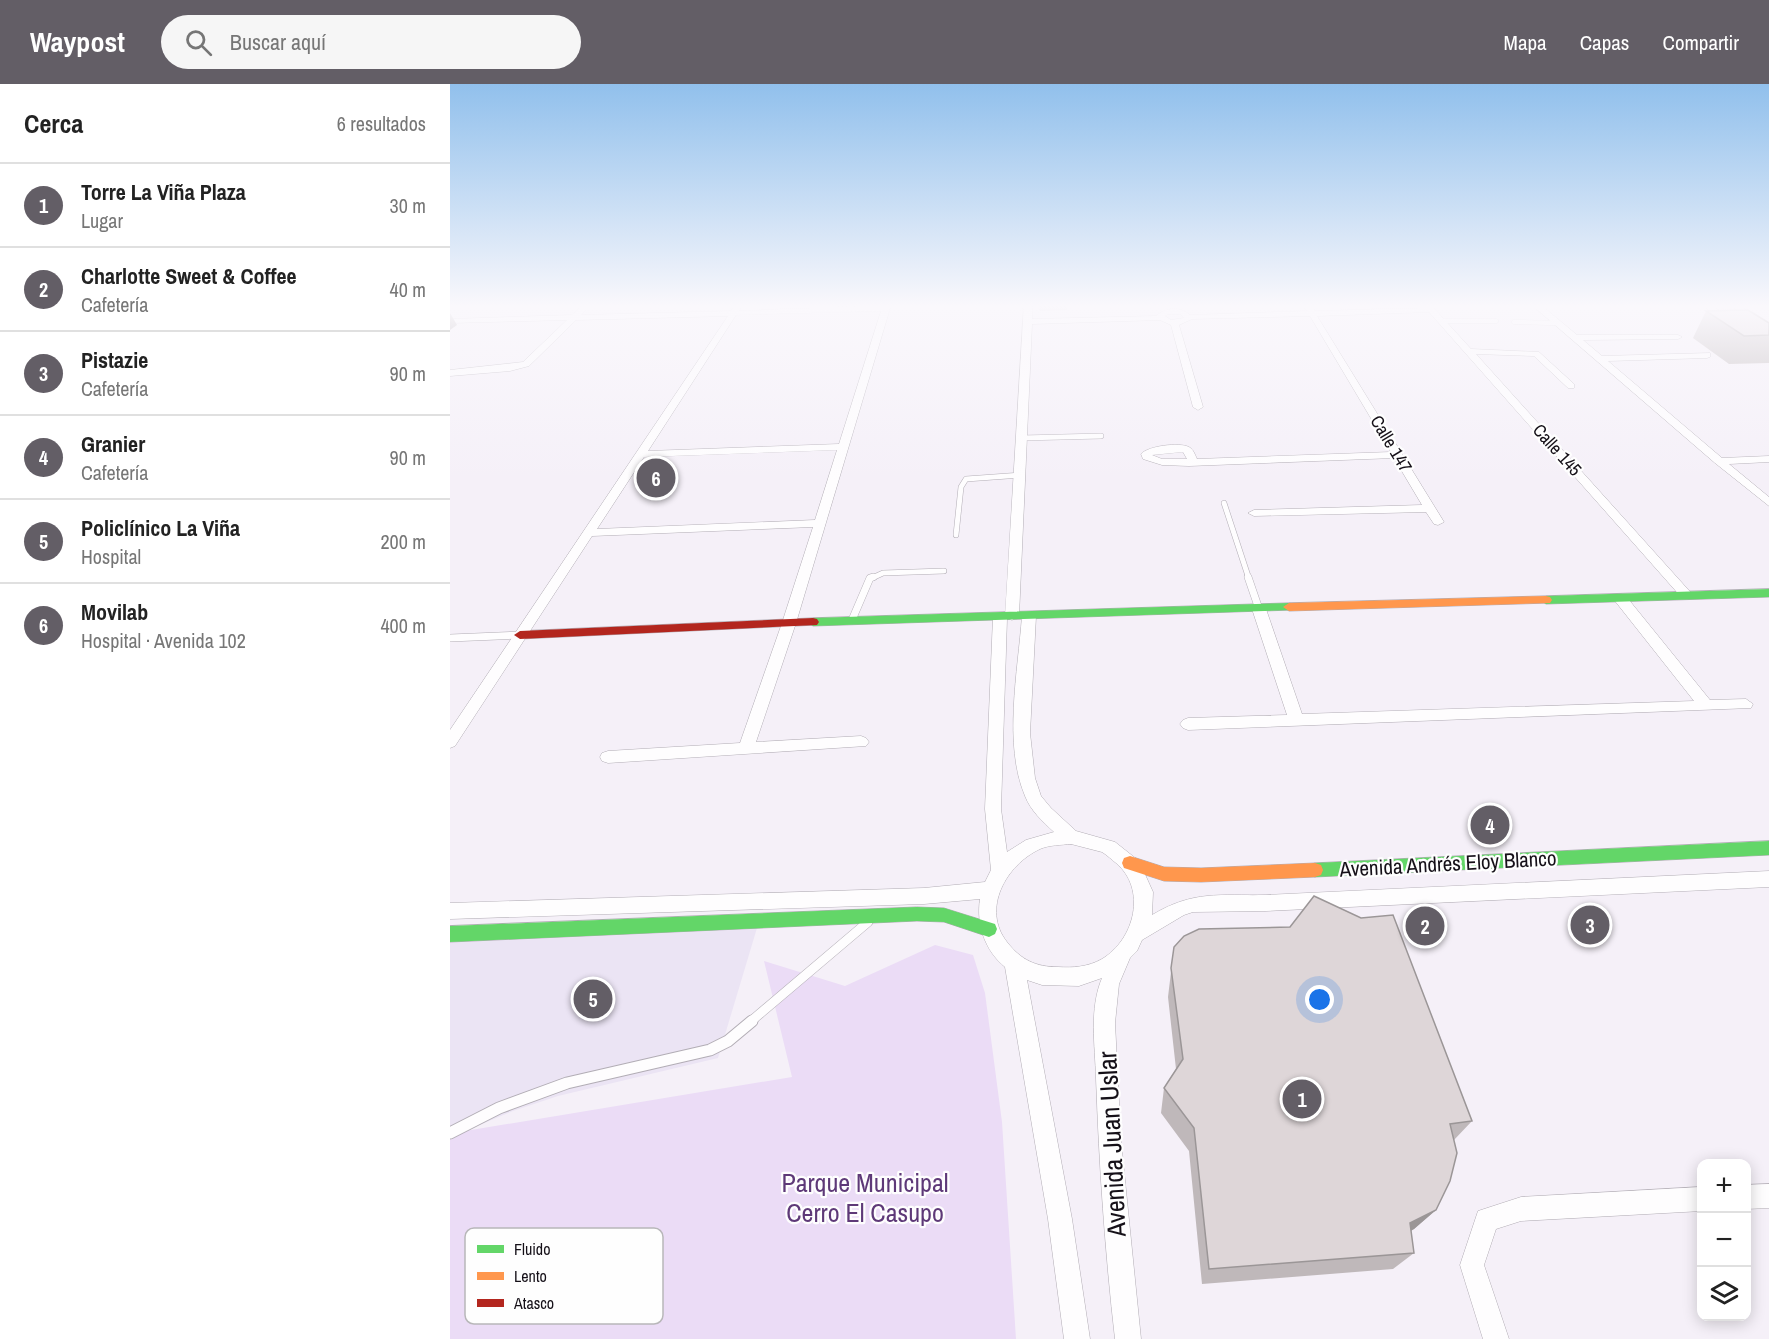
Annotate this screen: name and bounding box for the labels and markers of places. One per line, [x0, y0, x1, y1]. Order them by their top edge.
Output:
pin: 6 [636, 456, 676, 500]
pin: 4 [1470, 802, 1510, 848]
pin: 3 [1570, 902, 1610, 948]
pin: 2 [1406, 904, 1444, 948]
pin: 5 [574, 976, 612, 1022]
pin: 1 [1282, 1076, 1322, 1122]

